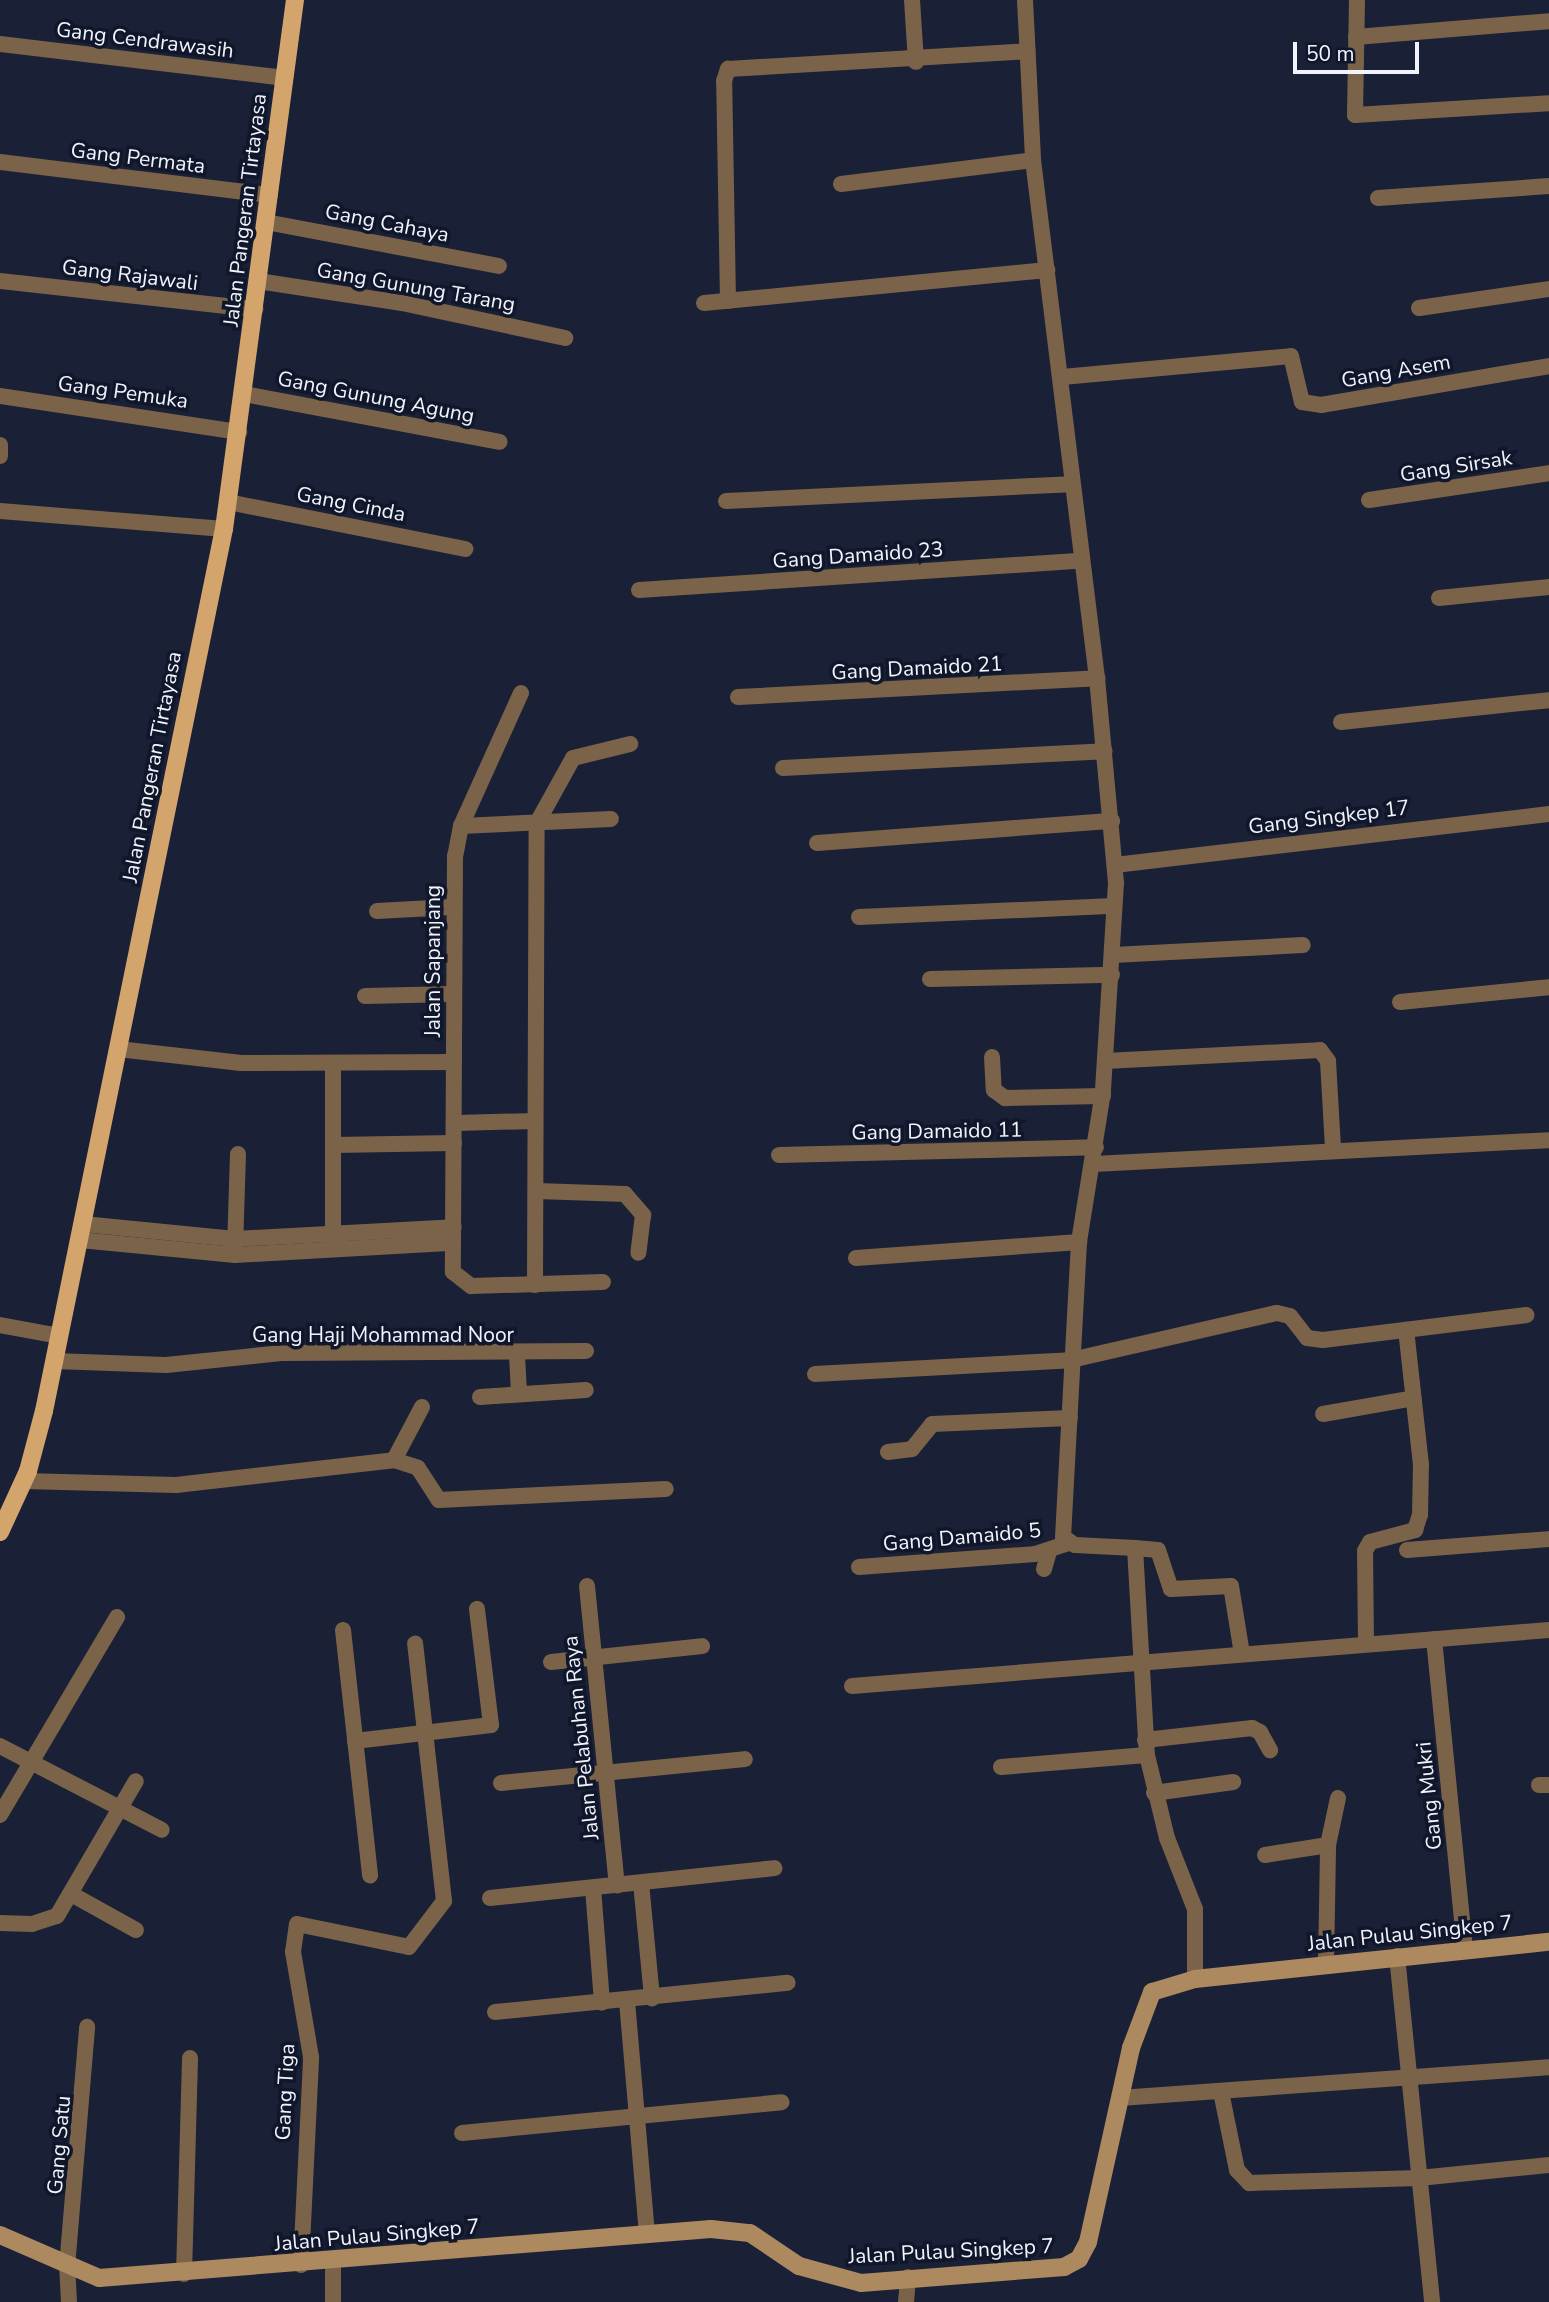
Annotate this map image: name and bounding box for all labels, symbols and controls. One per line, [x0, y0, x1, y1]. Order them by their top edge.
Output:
street label: Gang Cendrawasih [55, 17, 235, 63]
scale bar [1297, 28, 1423, 72]
text: 50 m [1306, 40, 1355, 68]
street label: Jalan Pangeran Tirtayasa [218, 92, 272, 328]
street label: Gang Permata [69, 137, 207, 179]
street label: Gang Cahaya [323, 199, 451, 247]
street label: Gang Rajawali [61, 254, 199, 296]
street label: Gang Gunung Tarang [315, 257, 517, 317]
street label: Gang Asem [1339, 349, 1453, 393]
street label: Gang Gunung Agung [275, 366, 477, 428]
street label: Gang Pemuka [56, 370, 190, 414]
street label: Gang Sirsak [1398, 445, 1514, 487]
street label: Gang Cinda [294, 481, 408, 527]
street label: Gang Damaido 23 [772, 536, 944, 574]
street label: Jalan Pangeran Tirtayasa [117, 649, 187, 885]
street label: Gang Damaido 21 [831, 651, 1003, 685]
street label: Gang Singkep 17 [1247, 795, 1411, 839]
street label: Jalan Sapanjang [420, 885, 446, 1037]
street label: Gang Damaido 11 [851, 1117, 1023, 1145]
street label: Gang Haji Mohammad Noor [252, 1322, 514, 1348]
street label: Gang Damaido 5 [882, 1518, 1042, 1556]
street label: Jalan Pelabuhan Raya [558, 1635, 604, 1841]
street label: Gang Mukri [1411, 1741, 1447, 1851]
street label: Jalan Pulau Singkep 7 [1306, 1910, 1514, 1956]
street label: Gang Tiga [270, 2043, 300, 2141]
street label: Gang Satu [42, 2094, 76, 2196]
street label: Jalan Pulau Singkep 7 [273, 2213, 481, 2257]
street label: Jalan Pulau Singkep 7 [848, 2233, 1054, 2269]

